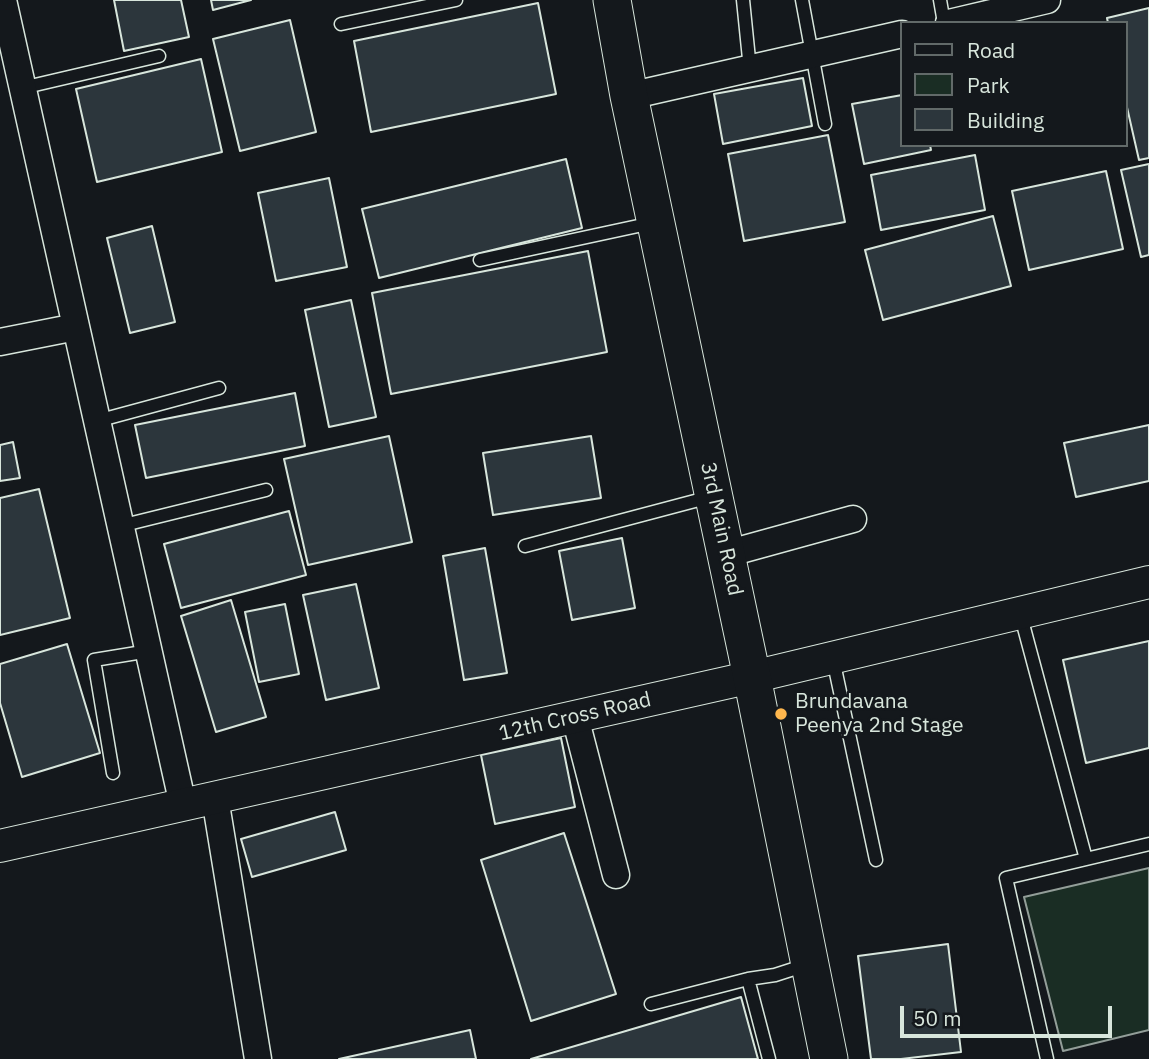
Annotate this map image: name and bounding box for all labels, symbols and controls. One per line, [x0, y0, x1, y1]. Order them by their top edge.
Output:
legend [900, 21, 1128, 147]
text: Road [967, 36, 1015, 64]
text: Park [967, 71, 1010, 99]
text: Building [967, 106, 1044, 134]
street label: 3rd Main Road [695, 460, 747, 598]
street label: 12th Cross Road [496, 687, 654, 747]
place label: Brundavana Peenya 2nd Stage [795, 689, 963, 739]
marker: Brundavana Peenya 2nd Stage [773, 706, 789, 722]
scale bar [904, 992, 1116, 1036]
text: 50 m [913, 1004, 962, 1032]

